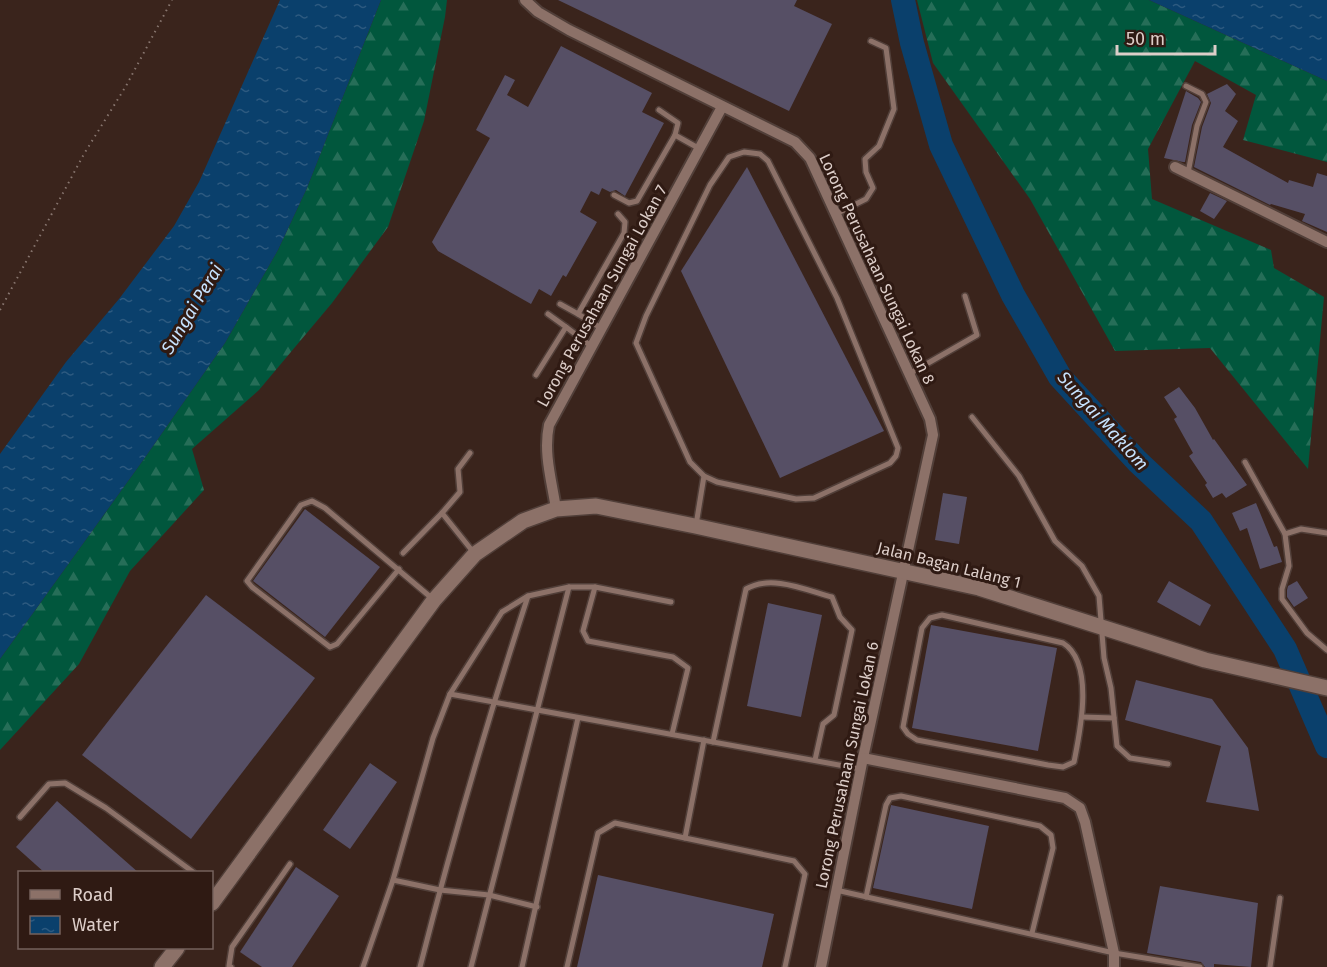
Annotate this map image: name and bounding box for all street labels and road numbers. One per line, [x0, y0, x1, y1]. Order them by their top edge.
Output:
street label: Lorong Perusahaan Sungai Lokan 8 [815, 151, 939, 387]
street label: Lorong Perusahaan Sungai Lokan 7 [533, 182, 671, 410]
street label: Jalan Bagan Lalang 1 [875, 538, 1023, 592]
street label: Lorong Perusahaan Sungai Lokan 6 [812, 640, 882, 890]

